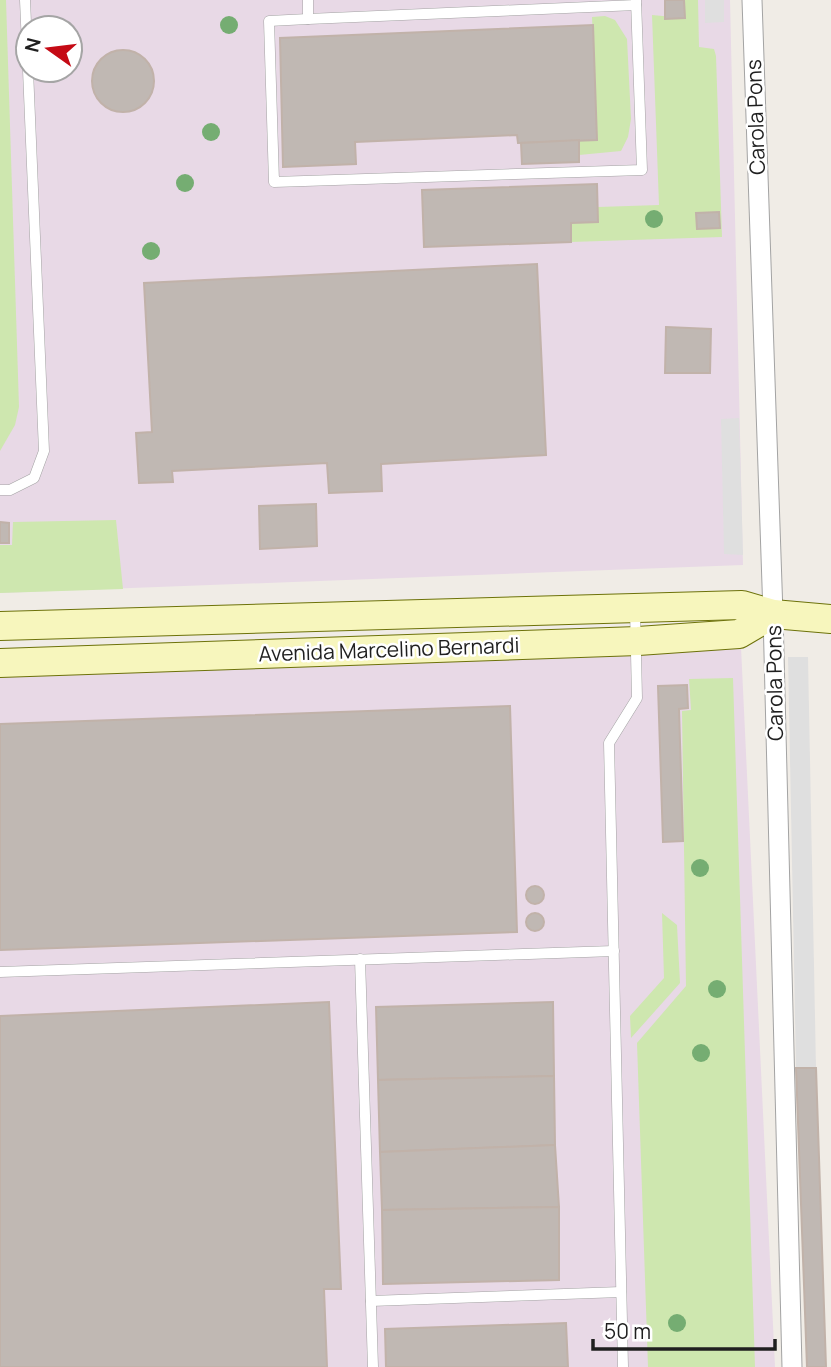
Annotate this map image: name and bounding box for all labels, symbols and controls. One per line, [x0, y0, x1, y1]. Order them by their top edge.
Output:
north arrow [14, 14, 84, 84]
text: N [18, 35, 47, 55]
street label: Carola Pons [739, 59, 771, 175]
street label: Carola Pons [759, 625, 789, 741]
street label: Avenida Marcelino Bernardi [258, 630, 520, 668]
scale bar [593, 1308, 775, 1352]
text: 50 m [604, 1317, 651, 1345]

